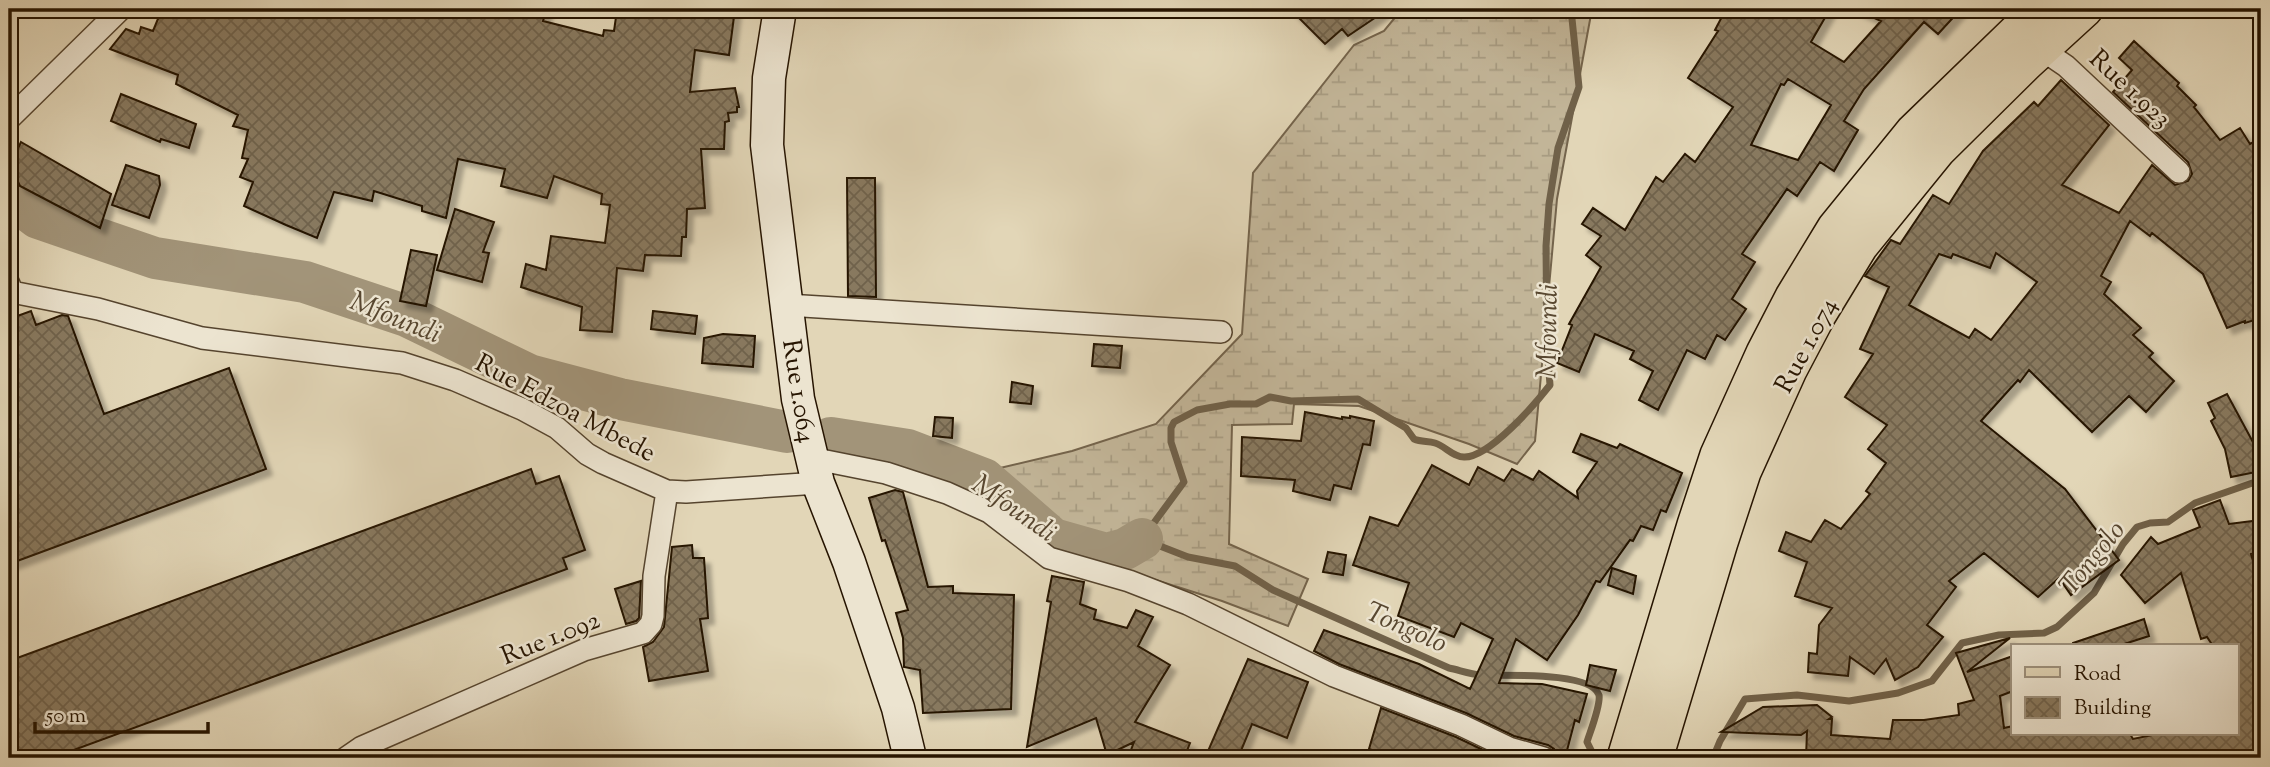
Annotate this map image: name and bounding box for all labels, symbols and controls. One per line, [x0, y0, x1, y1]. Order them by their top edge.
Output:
street label: Rue 1.923 [2080, 42, 2179, 138]
water label: Mfoundi [343, 282, 446, 355]
water label: Mfoundi [1528, 283, 1570, 379]
street label: Rue 1.074 [1767, 292, 1848, 400]
street label: Rue 1.064 [771, 337, 824, 446]
street label: Rue Edzoa Mbede [468, 346, 662, 472]
water label: Mfoundi [963, 466, 1064, 553]
water label: Tongolo [2051, 513, 2136, 605]
water label: Tongolo [1358, 593, 1453, 665]
street label: Rue 1.092 [496, 603, 606, 676]
legend [2011, 644, 2238, 736]
text: Road [2074, 660, 2121, 690]
scale bar [35, 690, 208, 734]
text: Building [2074, 694, 2151, 724]
text: 50 m [45, 702, 86, 732]

